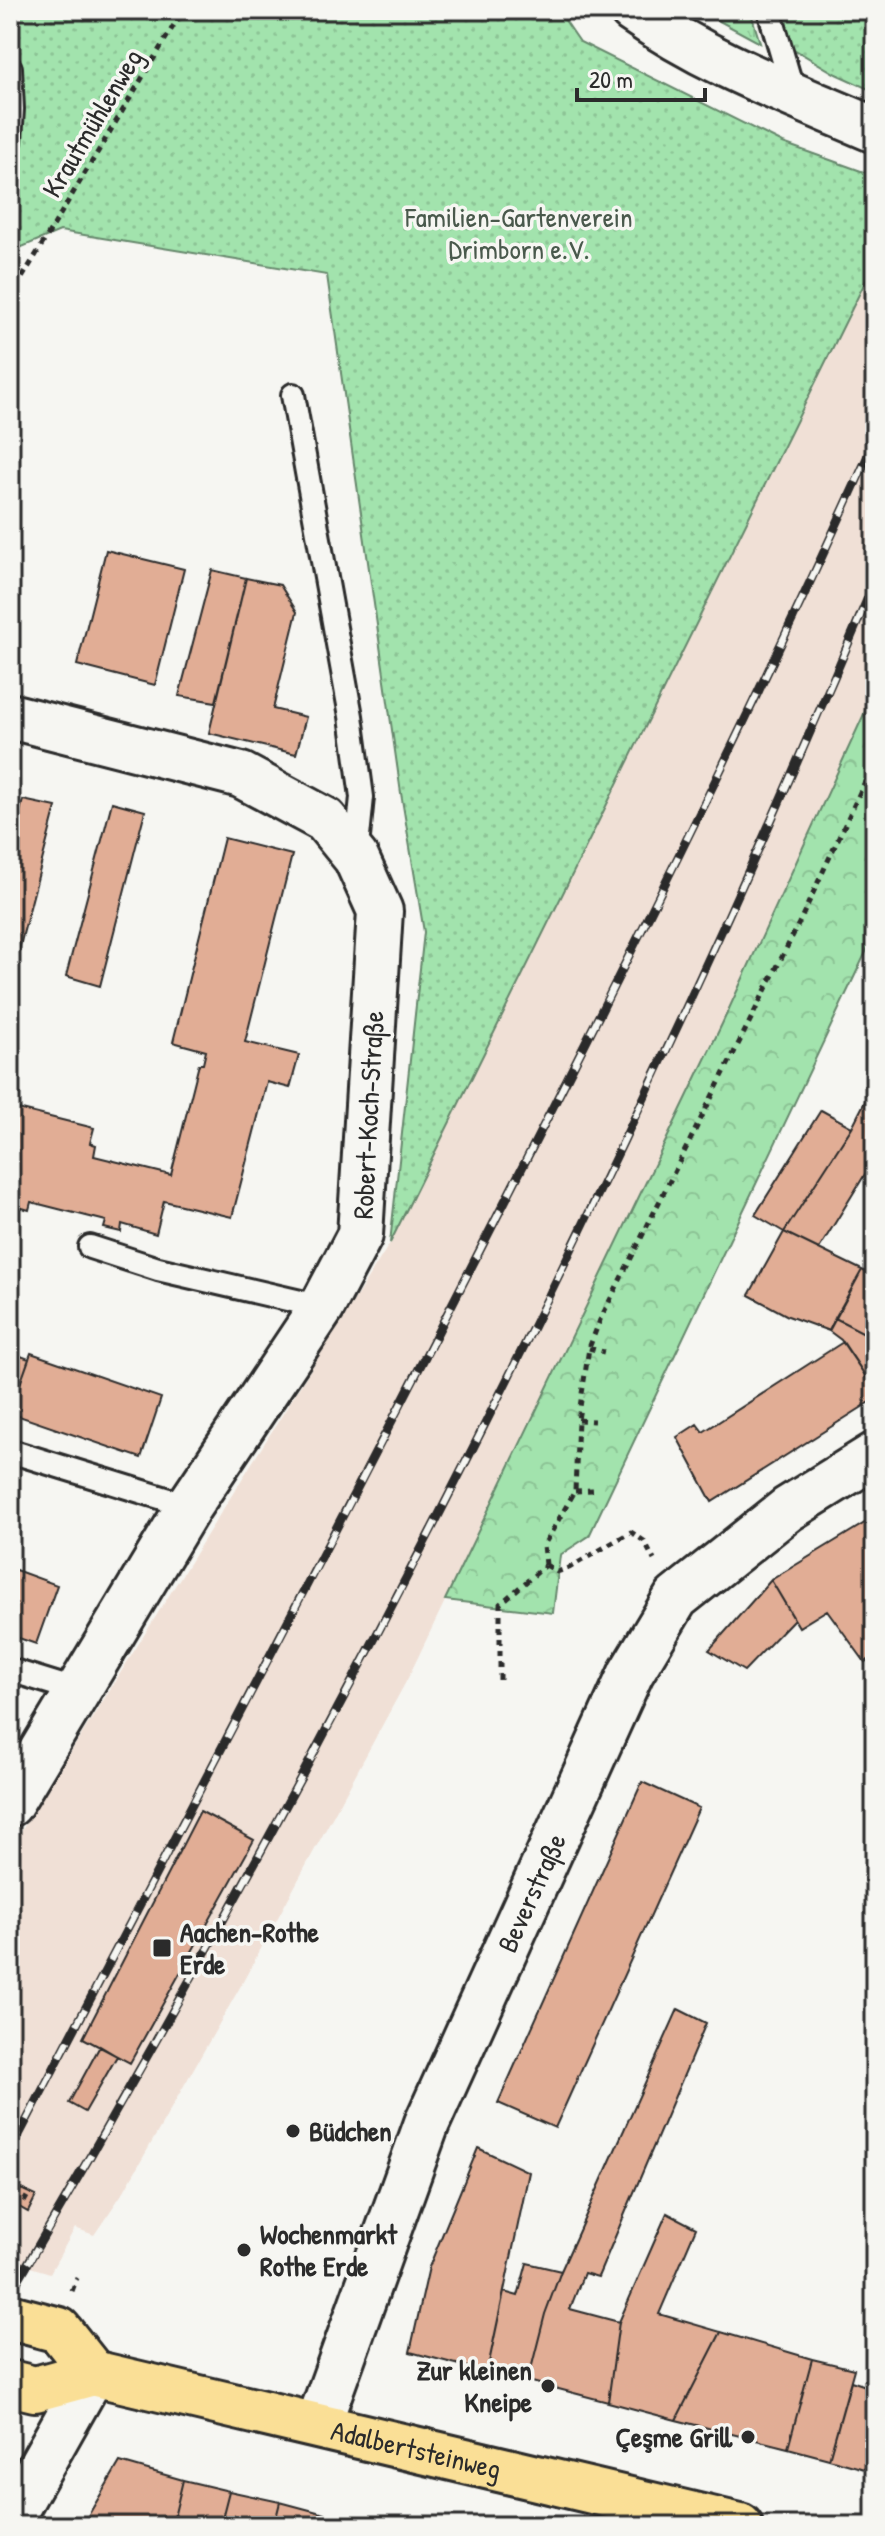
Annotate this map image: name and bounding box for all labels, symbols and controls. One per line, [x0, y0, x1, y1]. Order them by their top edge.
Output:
street label: Krautmühlenweg [33, 42, 151, 204]
scale bar [577, 52, 705, 102]
text: 20 m [589, 63, 633, 95]
park label: Familien-Gartenverein Drimborn e.V. [404, 198, 633, 268]
street label: Robert-Koch-Straße [344, 1010, 392, 1220]
street label: Beverstraße [488, 1827, 575, 1958]
place label: Aachen-Rothe Erde [180, 1913, 320, 1983]
marker: Aachen-Rothe Erde [151, 1937, 173, 1959]
place label: Büdchen [309, 2112, 392, 2150]
marker: Büdchen [284, 2122, 302, 2140]
place label: Wochenmarkt Rothe Erde [260, 2215, 398, 2285]
marker: Wochenmarkt Rothe Erde [235, 2241, 253, 2259]
place label: Zur kleinen Kneipe [416, 2351, 533, 2422]
marker: Zur kleinen Kneipe [539, 2377, 557, 2395]
street label: Adalbertsteinweg [328, 2411, 505, 2488]
place label: Çeşme Grill [616, 2418, 733, 2456]
marker: Çeşme Grill [739, 2428, 757, 2446]

